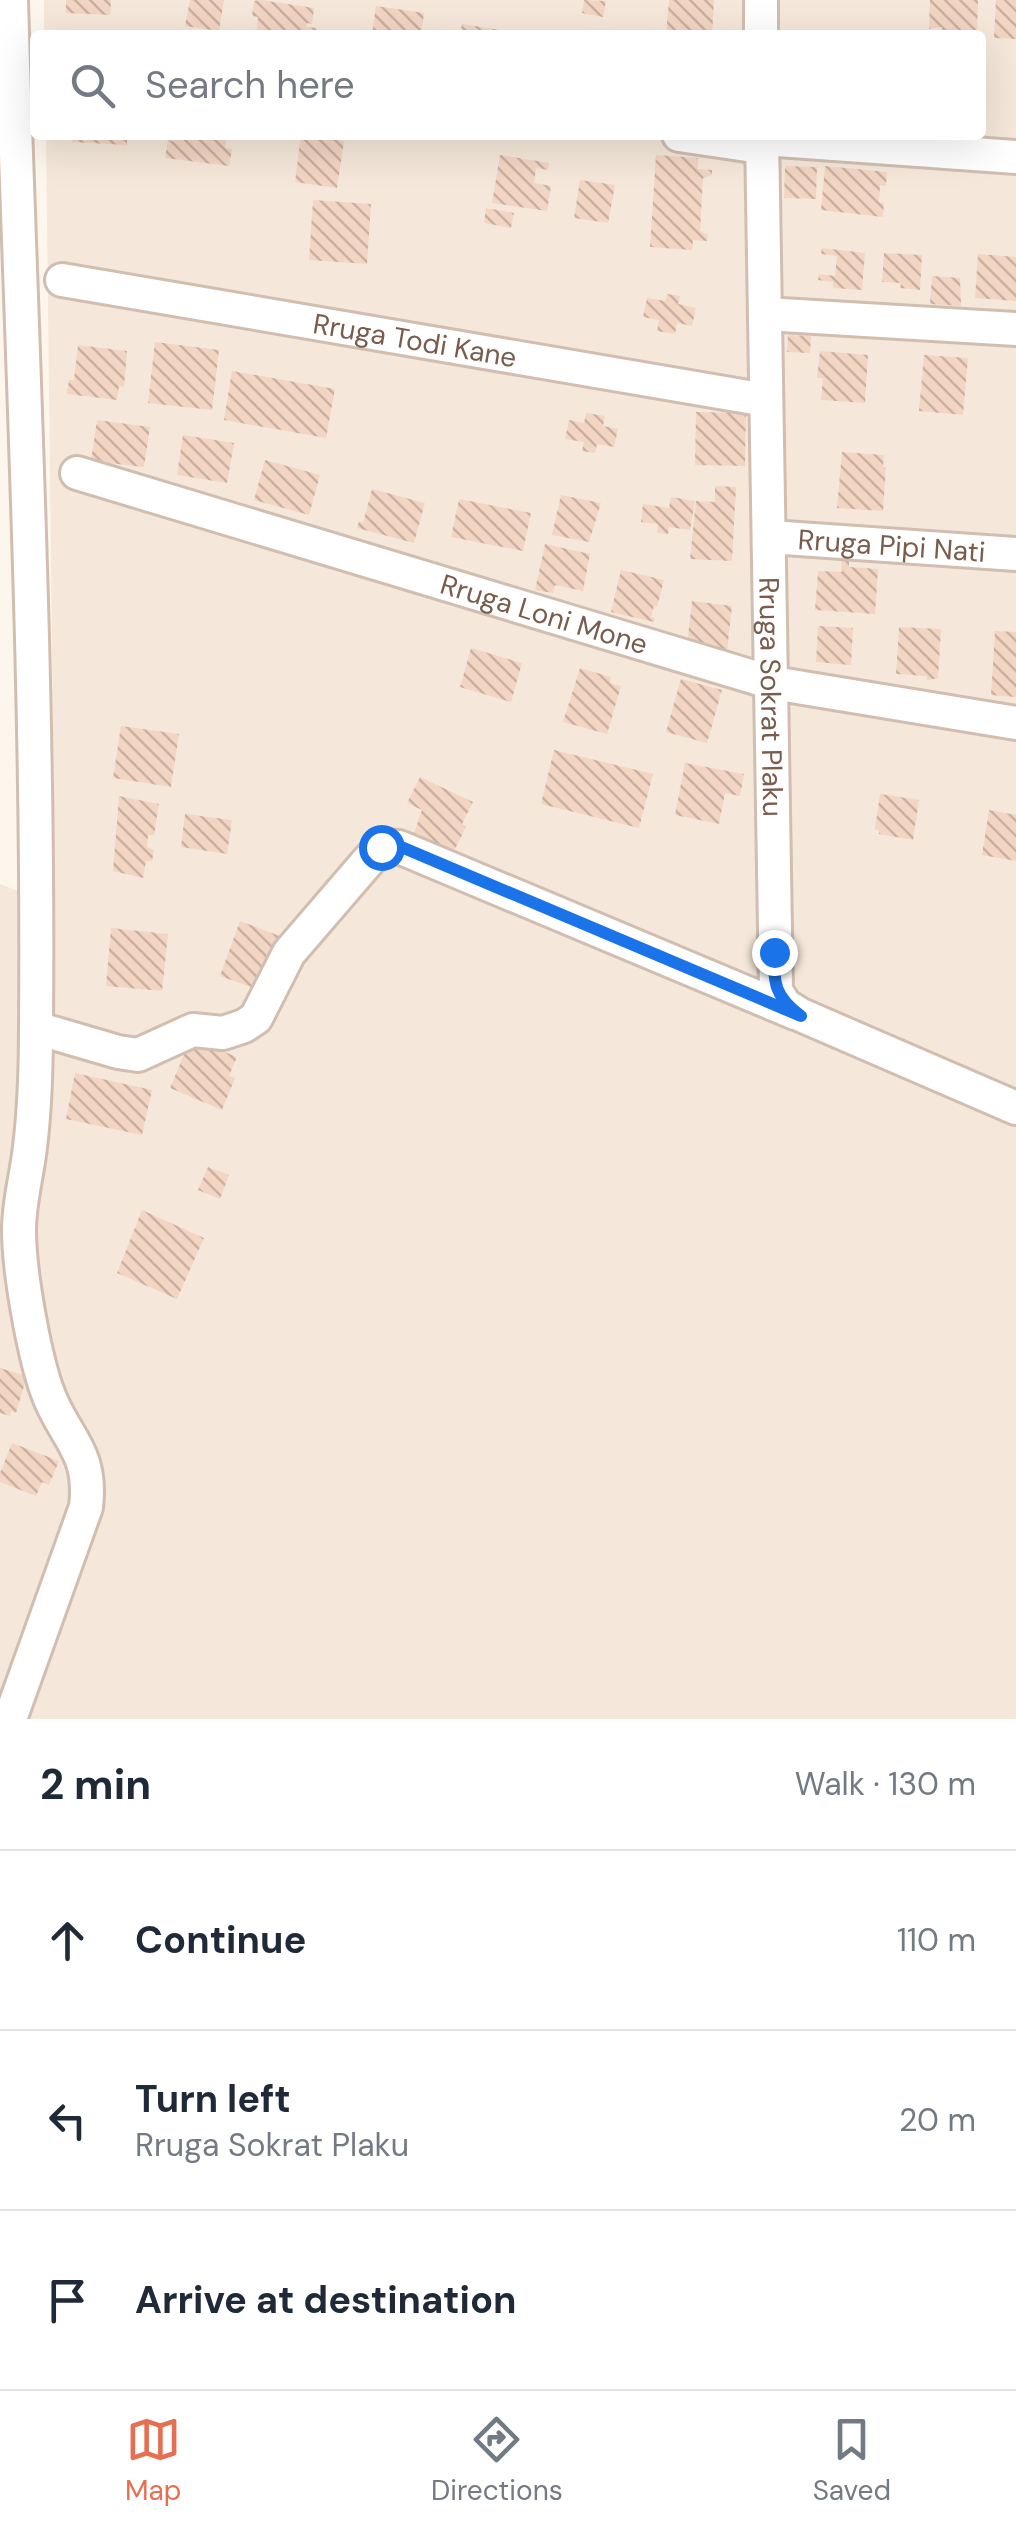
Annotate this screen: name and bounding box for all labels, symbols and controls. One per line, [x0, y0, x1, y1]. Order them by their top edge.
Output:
search box [30, 30, 986, 140]
icon: search [65, 58, 120, 113]
text: Search here [145, 60, 355, 110]
street label: Rruga Todi Kane [310, 305, 520, 376]
street label: Rruga Pipi Nati [797, 520, 987, 570]
street label: Rruga Loni Mone [436, 565, 652, 663]
street label: Rruga Sokrat Plaku [751, 577, 792, 817]
route start [359, 825, 405, 871]
route end [752, 930, 798, 976]
text: 2 min [40, 1757, 151, 1812]
text: Walk · 130 m [795, 1763, 976, 1805]
icon: ahead [40, 1913, 95, 1968]
text: Continue [135, 1915, 306, 1965]
text: 110 m [897, 1919, 976, 1961]
text: Turn left [135, 2074, 291, 2124]
icon: left [40, 2093, 95, 2148]
text: 20 m [899, 2099, 976, 2141]
text: Rruga Sokrat Plaku [135, 2124, 409, 2166]
icon: arrive [40, 2273, 95, 2328]
text: Arrive at destination [135, 2275, 517, 2325]
tab: Map [125, 2412, 181, 2509]
tab: Directions [431, 2412, 563, 2509]
tab: Saved [813, 2412, 891, 2509]

